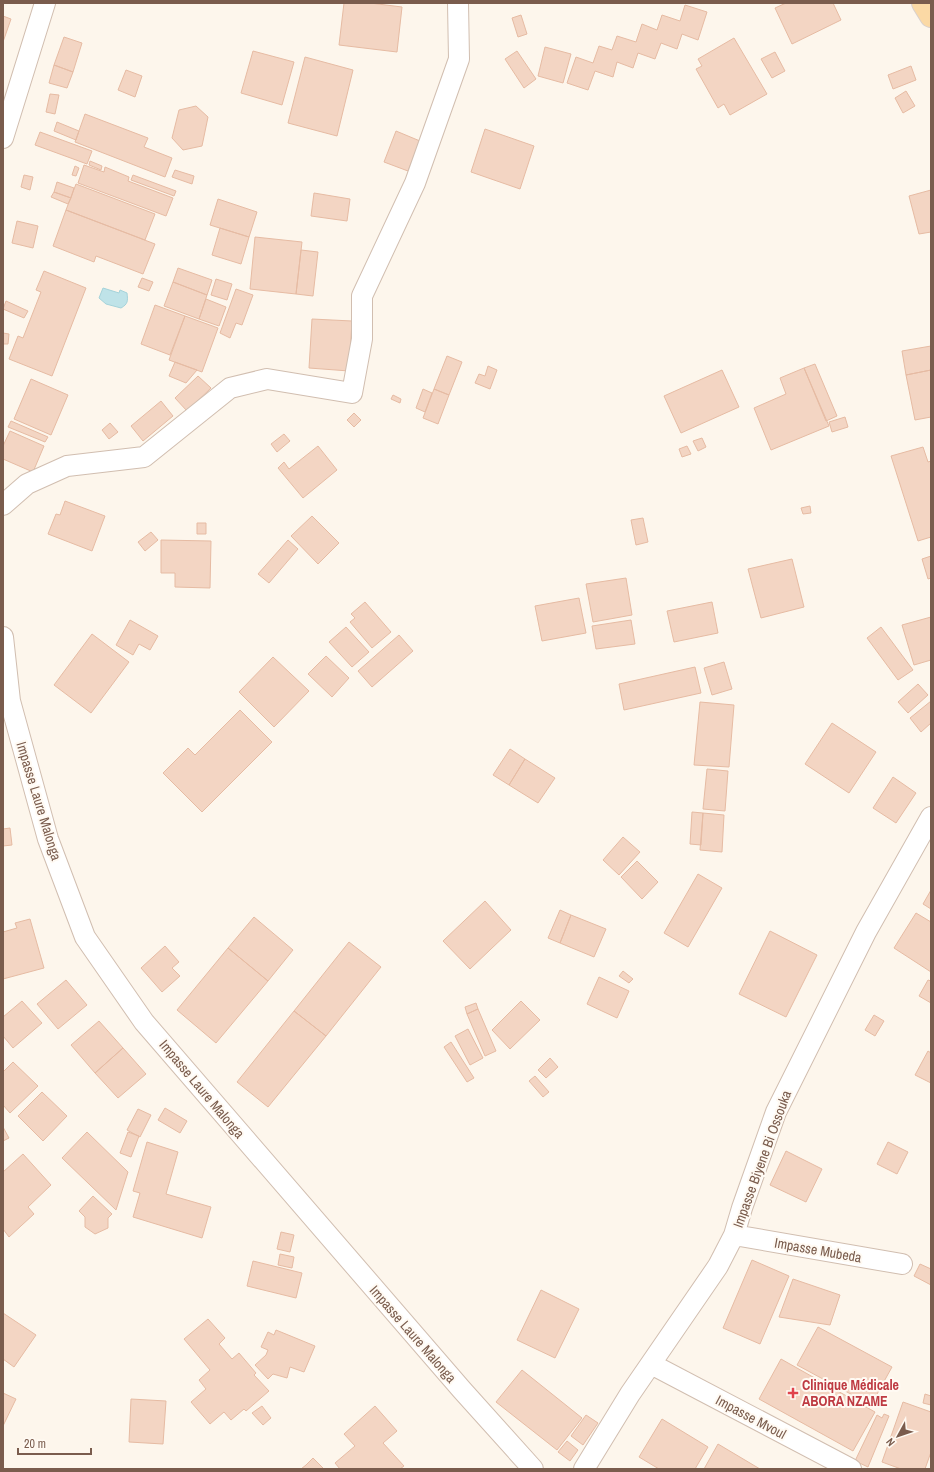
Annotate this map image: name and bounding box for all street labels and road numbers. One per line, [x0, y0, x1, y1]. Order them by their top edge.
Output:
street label: Impasse Laure Malonga [12, 739, 66, 863]
street label: Impasse Laure Malonga [156, 1036, 249, 1142]
street label: Impasse Biyene Bi Ossouka [729, 1087, 795, 1230]
street label: Impasse Mubeda [773, 1233, 864, 1267]
street label: Impasse Laure Malonga [366, 1282, 461, 1387]
street label: Impasse Mvoul [713, 1391, 789, 1443]

